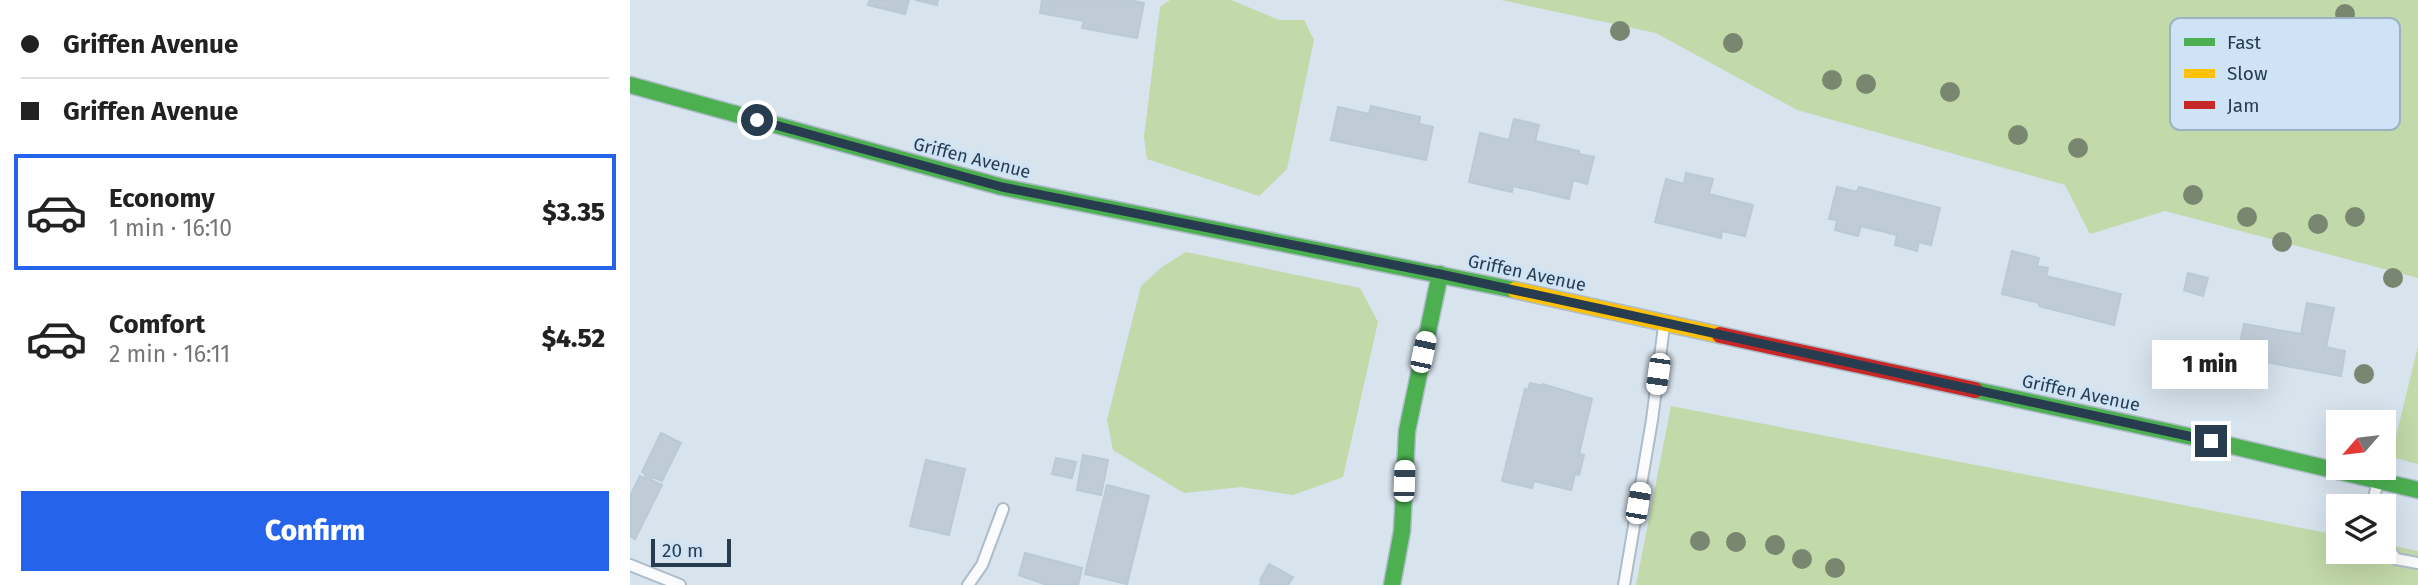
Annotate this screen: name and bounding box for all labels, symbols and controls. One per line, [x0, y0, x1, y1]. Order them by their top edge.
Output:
legend [2170, 18, 2400, 130]
text: Griffen Avenue [63, 29, 238, 60]
text: Fast [2227, 31, 2261, 54]
text: Slow [2227, 62, 2268, 85]
text: Jam [2227, 94, 2259, 117]
text: Griffen Avenue [63, 96, 238, 127]
route start [741, 104, 773, 136]
street label: Griffen Avenue [911, 133, 1033, 183]
icon: car [25, 181, 88, 244]
text: Economy [109, 183, 215, 214]
text: $3.35 [542, 197, 605, 228]
text: 1 min · 16:10 [109, 214, 232, 242]
street label: Griffen Avenue [1466, 250, 1588, 296]
icon: car [25, 307, 88, 370]
text: Comfort [109, 309, 205, 340]
text: $4.52 [542, 323, 605, 354]
car [1409, 329, 1438, 375]
text: 2 min · 16:11 [109, 340, 230, 368]
callout: 1 min [2153, 340, 2269, 388]
text: 1 min [2182, 350, 2238, 378]
car [1645, 352, 1672, 396]
street label: Griffen Avenue [2020, 370, 2142, 416]
north arrow [2326, 410, 2396, 480]
map controls [2326, 410, 2396, 564]
route end [2195, 425, 2227, 457]
car [1393, 460, 1416, 502]
car [1625, 480, 1652, 526]
button: Confirm [21, 491, 609, 571]
button: layers [2326, 494, 2396, 564]
scale bar [651, 536, 732, 568]
text: 20 m [662, 539, 703, 562]

